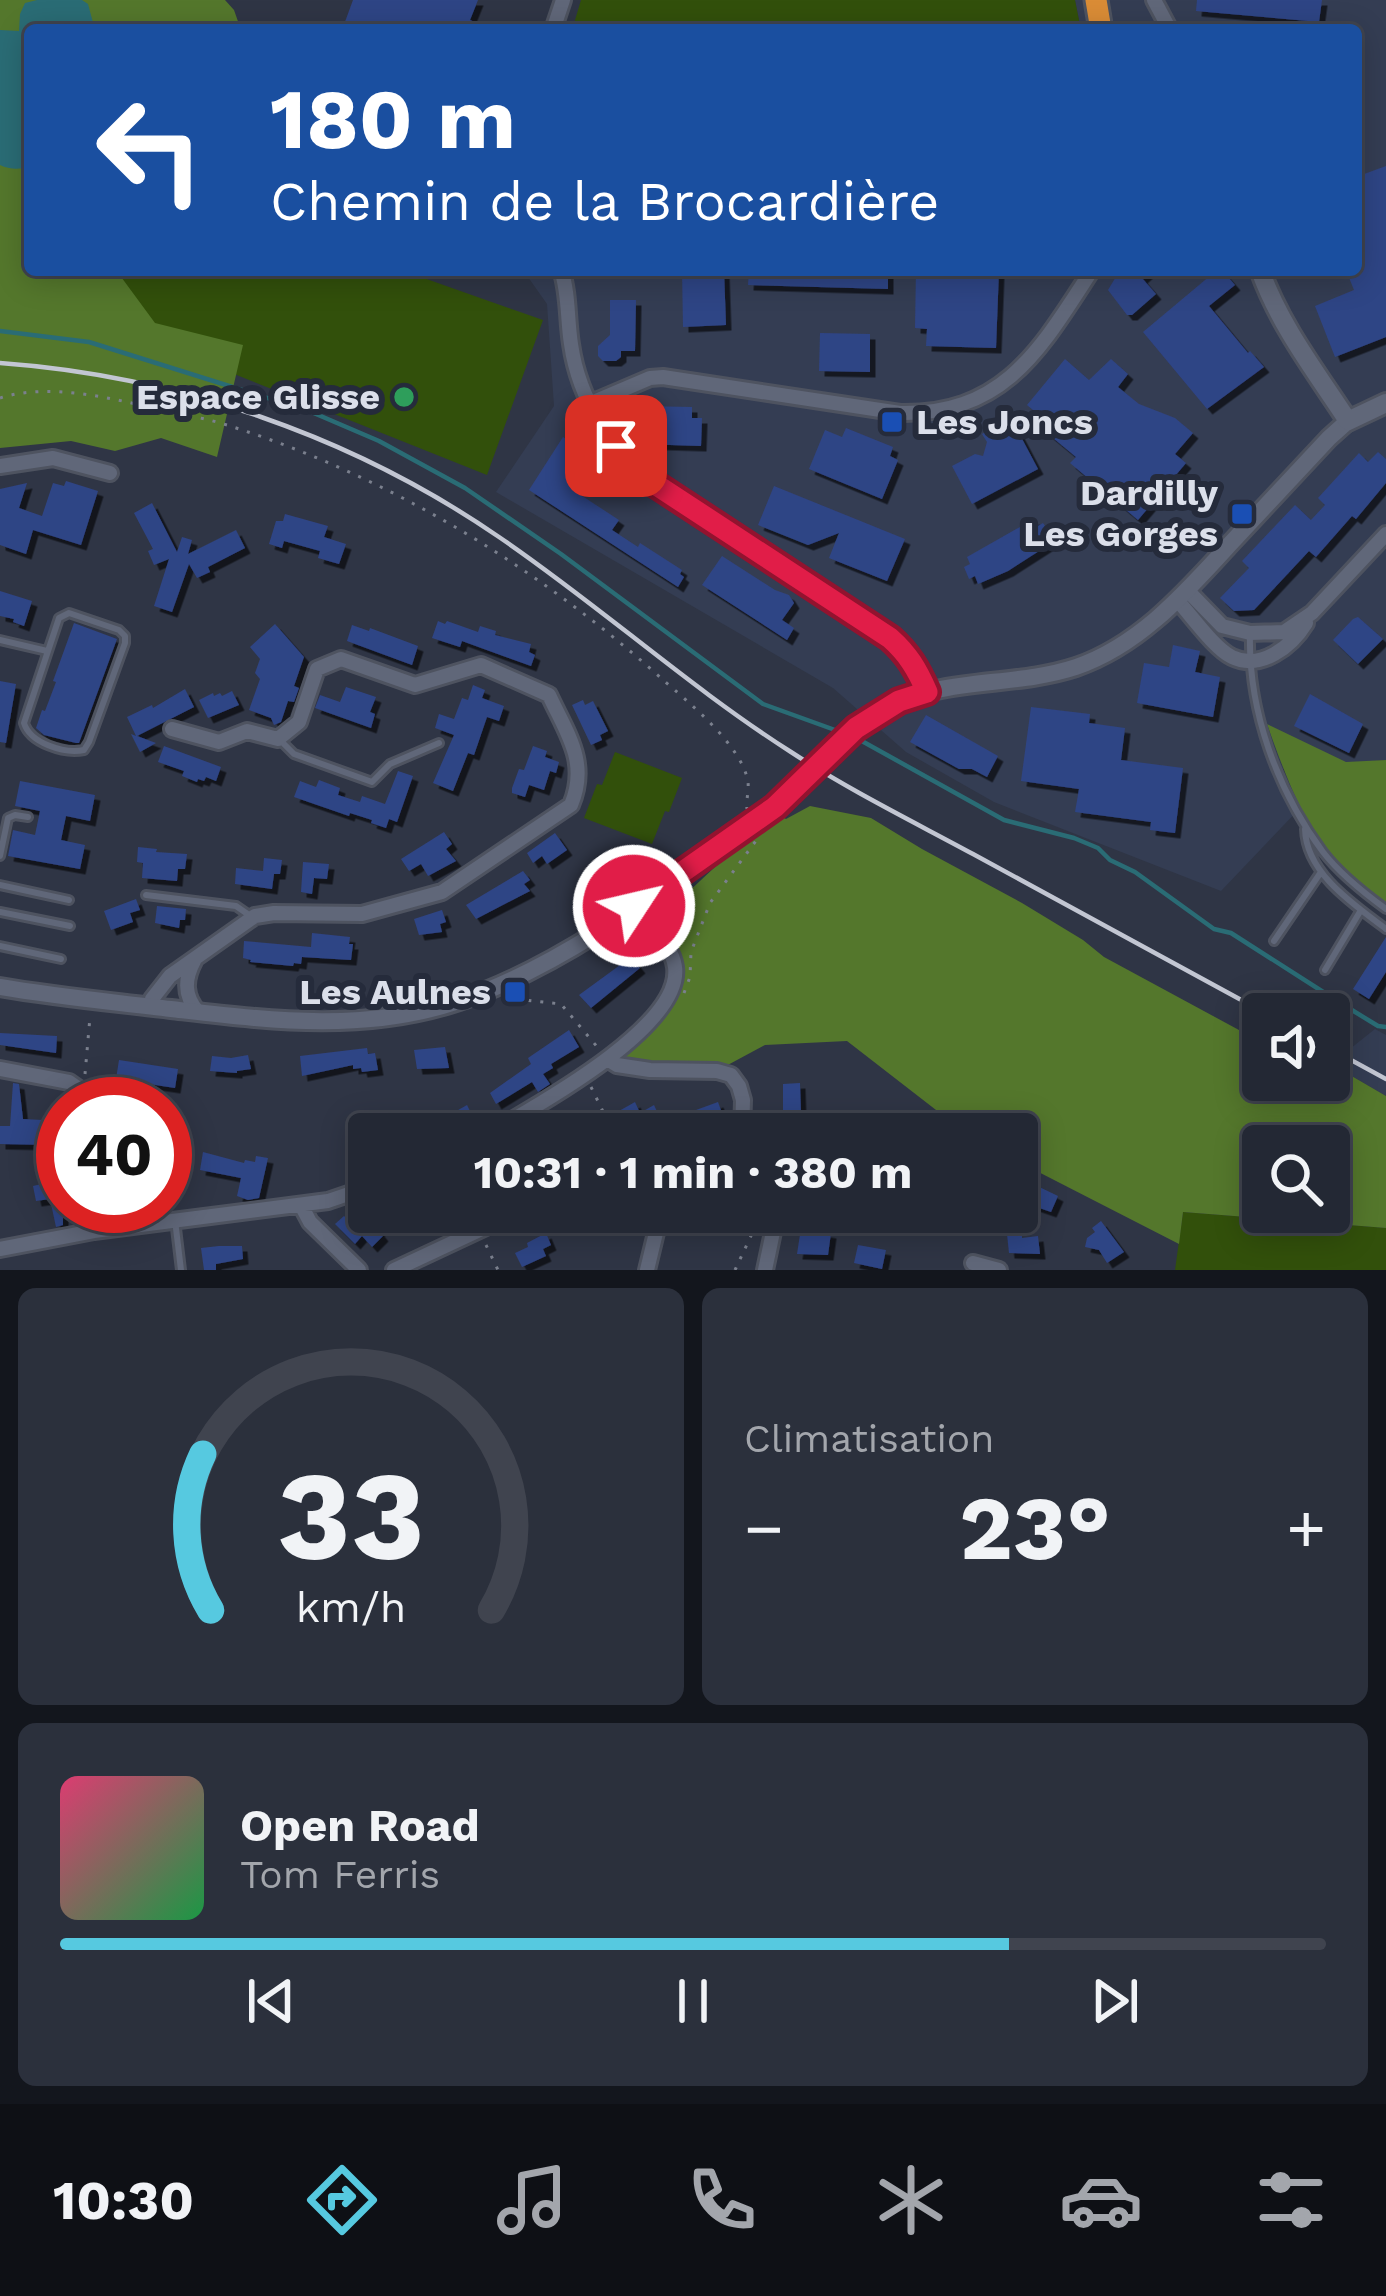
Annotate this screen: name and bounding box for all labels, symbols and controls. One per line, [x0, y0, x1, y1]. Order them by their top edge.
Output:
text: 180 m [270, 70, 516, 168]
icon: left [72, 72, 228, 228]
text: Chemin de la Brocardière [270, 170, 940, 233]
place label: Espace Glisse [136, 376, 380, 418]
marker: Espace Glisse [391, 384, 417, 410]
pin [565, 395, 667, 497]
place label: Les Joncs [916, 401, 1093, 443]
marker: Les Joncs [879, 409, 905, 435]
icon: arrive [583, 413, 649, 479]
place label: Dardilly Les Gorges [1023, 472, 1219, 555]
marker: Dardilly Les Gorges [1229, 501, 1255, 527]
position arrow [571, 843, 697, 969]
place label: Les Aulnes [299, 971, 491, 1013]
marker: Les Aulnes [502, 979, 528, 1005]
map controls [1242, 993, 1350, 1233]
button: sound [1242, 993, 1350, 1101]
speed limit sign: 40 [36, 1077, 192, 1233]
button: search [1242, 1125, 1350, 1233]
text: 10:31 · 1 min · 380 m [474, 1146, 912, 1199]
text: Climatisation [744, 1416, 994, 1461]
text: 33 [277, 1443, 425, 1589]
text: 23° [959, 1475, 1111, 1581]
text: − [744, 1490, 784, 1567]
text: + [1286, 1490, 1326, 1567]
text: km/h [296, 1581, 406, 1631]
text: Open Road [240, 1799, 480, 1852]
text: Tom Ferris [240, 1852, 440, 1897]
icon: previous [238, 1968, 304, 2034]
icon: pause [660, 1968, 726, 2034]
icon: next [1082, 1968, 1148, 2034]
icon: directions [300, 2158, 384, 2242]
icon: music [490, 2158, 574, 2242]
icon: phone [680, 2158, 764, 2242]
icon: climate [869, 2158, 953, 2242]
icon: car [1059, 2158, 1143, 2242]
icon: filters [1249, 2158, 1333, 2242]
text: 10:30 [53, 2169, 194, 2232]

